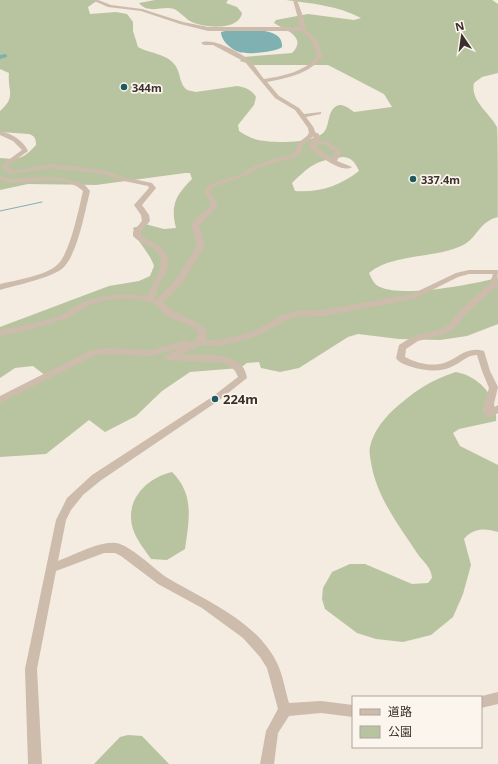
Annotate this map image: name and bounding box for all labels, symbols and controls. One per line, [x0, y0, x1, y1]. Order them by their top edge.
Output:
north arrow [442, 16, 482, 56]
text: N [454, 17, 466, 34]
place label: 344m [132, 80, 162, 95]
marker: 344m [119, 82, 129, 92]
place label: 337.4m [421, 172, 460, 187]
marker: 337.4m [408, 174, 418, 184]
place label: 224m [223, 390, 258, 408]
marker: 224m [210, 394, 220, 404]
legend [352, 696, 482, 748]
text: 道路 [388, 703, 412, 720]
text: 公園 [388, 723, 412, 740]

